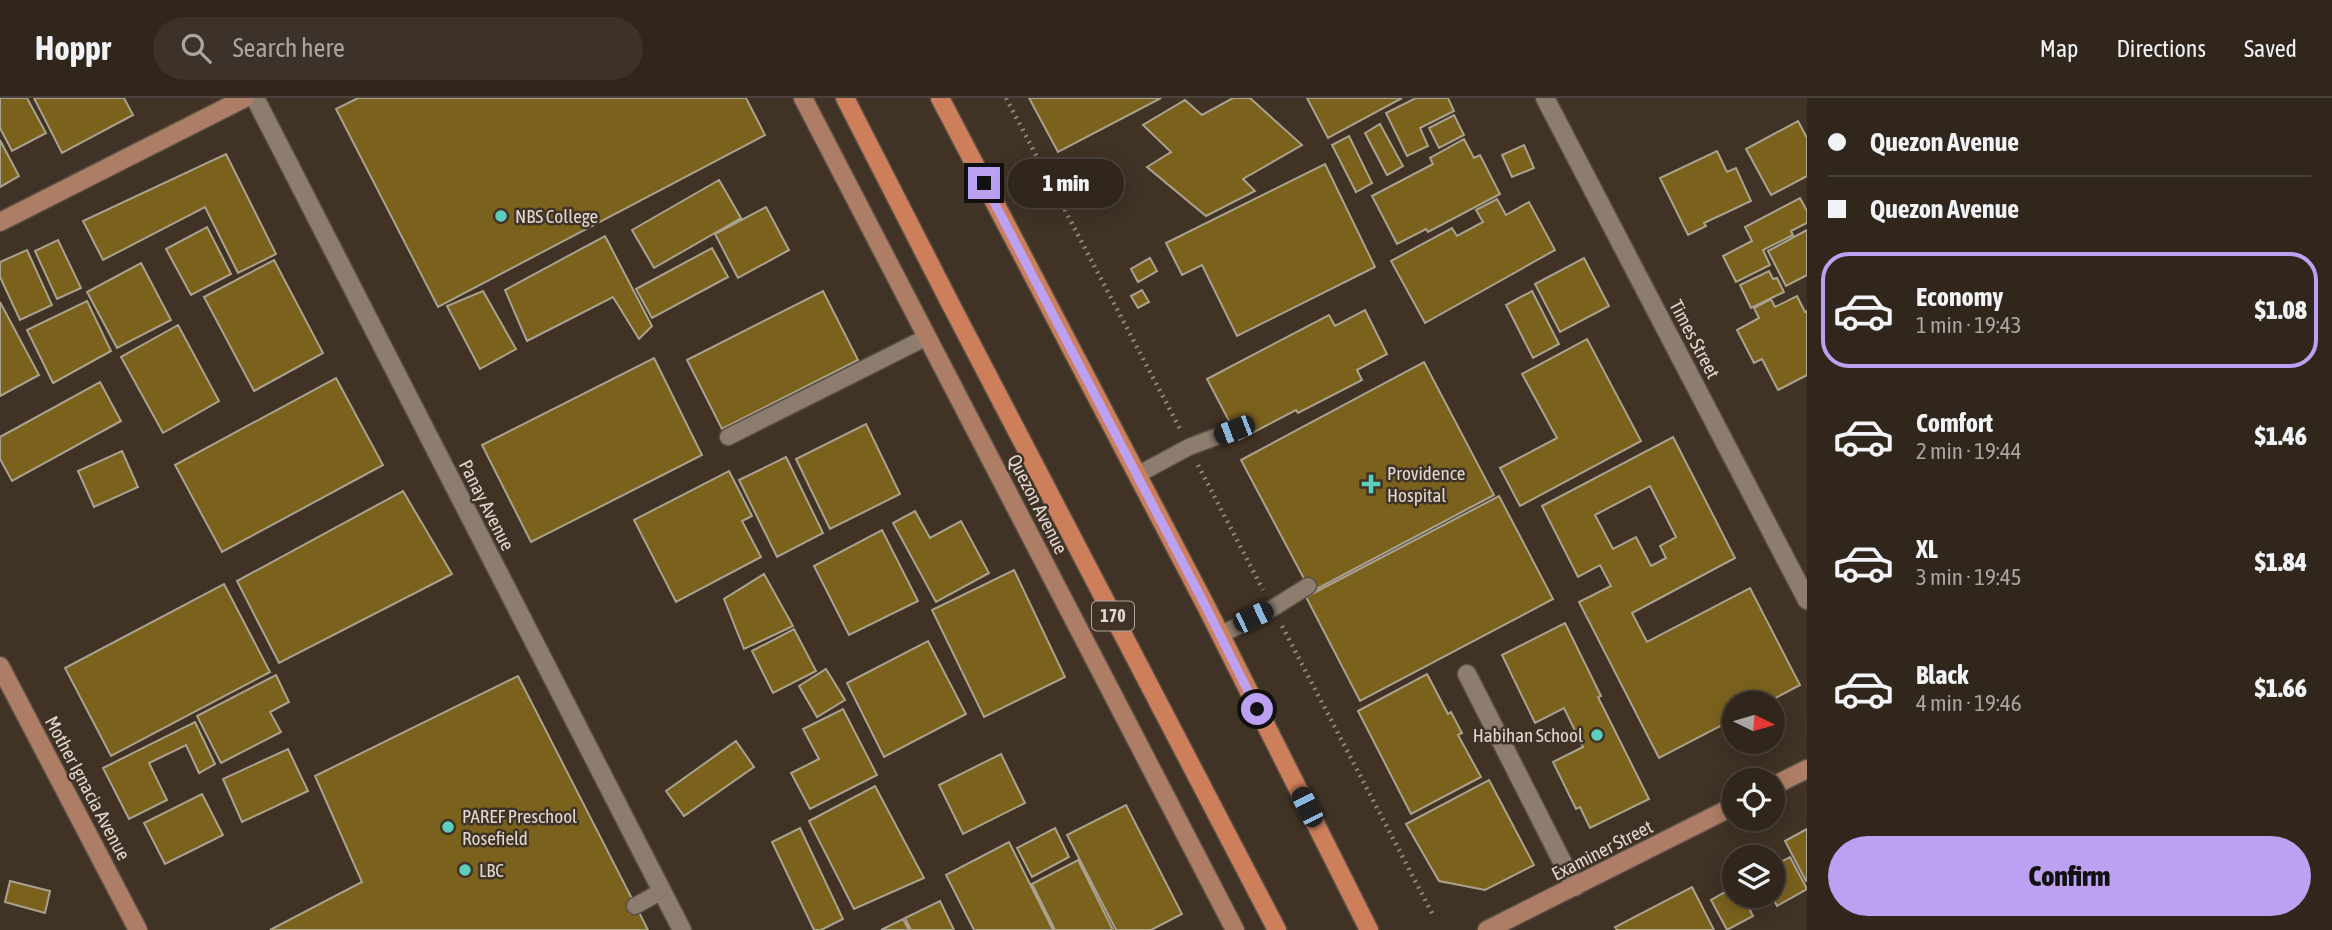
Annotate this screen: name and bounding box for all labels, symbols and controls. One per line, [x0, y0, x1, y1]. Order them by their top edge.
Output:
search box [153, 17, 643, 80]
text: Hoppr [35, 29, 111, 67]
icon: search [177, 29, 215, 67]
text: Search here [233, 33, 345, 63]
text: Map [2040, 35, 2078, 62]
text: Directions [2116, 35, 2206, 62]
text: Saved [2244, 35, 2297, 62]
text: Quezon Avenue [1870, 127, 2019, 157]
callout: 1 min [1009, 158, 1124, 208]
route end [968, 167, 1000, 199]
text: 1 min [1043, 170, 1089, 196]
text: Quezon Avenue [1870, 194, 2019, 224]
place label: NBS College [515, 205, 598, 227]
marker: NBS College [493, 208, 509, 224]
icon: car [1832, 279, 1895, 342]
text: Economy [1916, 282, 2003, 312]
text: $1.08 [2255, 295, 2307, 325]
street label: Times Street [1665, 296, 1725, 382]
text: 1 min · 19:43 [1916, 312, 2022, 338]
icon: car [1832, 405, 1895, 468]
text: Comfort [1916, 408, 1993, 438]
car [1211, 413, 1258, 447]
text: $1.46 [2255, 421, 2307, 451]
text: 2 min · 19:44 [1916, 438, 2022, 464]
street label: Quezon Avenue [1003, 450, 1073, 558]
street label: Panay Avenue [455, 456, 519, 554]
place label: Providence Hospital [1387, 462, 1465, 506]
marker: Providence Hospital [1361, 474, 1381, 494]
icon: car [1832, 531, 1895, 594]
text: XL [1916, 534, 1938, 564]
text: $1.84 [2255, 547, 2307, 577]
text: 3 min · 19:45 [1916, 564, 2022, 590]
car [1230, 598, 1277, 636]
road number: 170 [1092, 602, 1134, 630]
icon: car [1832, 657, 1895, 720]
text: Black [1916, 660, 1968, 690]
text: $1.66 [2255, 673, 2307, 703]
text: 4 min · 19:46 [1916, 690, 2022, 716]
north arrow [1722, 691, 1785, 754]
map controls [1722, 691, 1785, 908]
route start [1241, 693, 1273, 725]
street label: Mother Ignacia Avenue [41, 712, 135, 864]
place label: Habihan School [1473, 724, 1583, 746]
marker: Habihan School [1589, 727, 1605, 743]
button: locate [1722, 768, 1785, 831]
car [1289, 784, 1326, 830]
place label: PAREF Preschool Rosefield [462, 805, 577, 849]
street label: Examiner Street [1548, 815, 1656, 885]
marker: PAREF Preschool Rosefield [440, 819, 456, 835]
button: Confirm [1828, 836, 2311, 916]
button: layers [1722, 845, 1785, 908]
place label: LBC [479, 859, 504, 881]
marker: LBC [457, 862, 473, 878]

